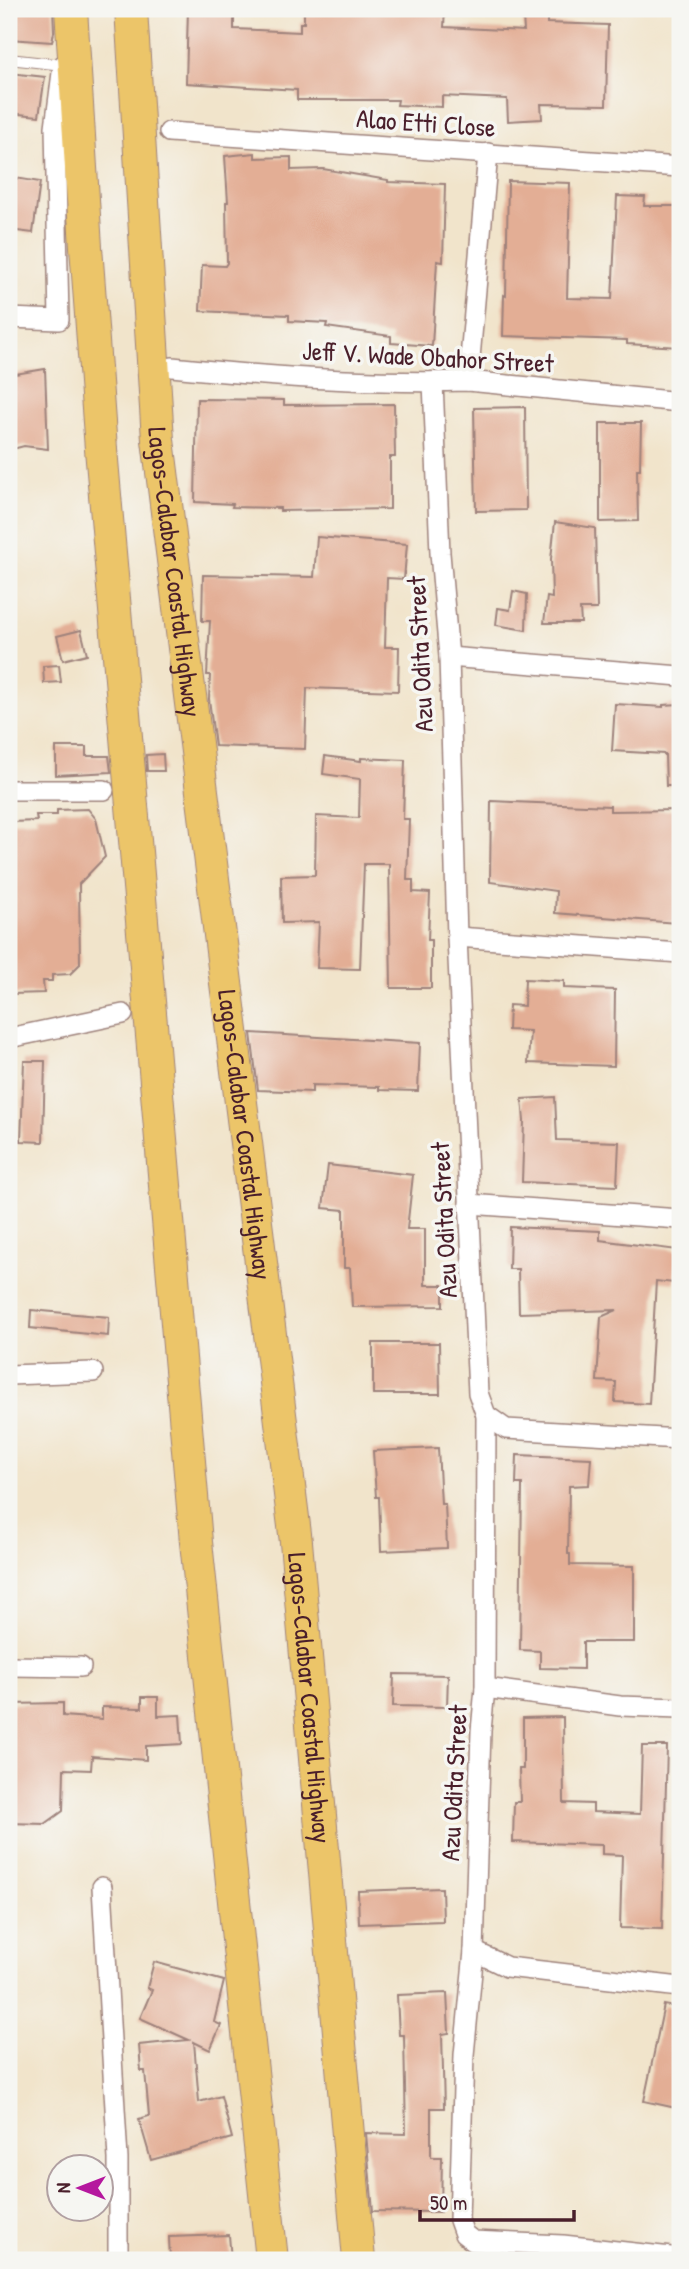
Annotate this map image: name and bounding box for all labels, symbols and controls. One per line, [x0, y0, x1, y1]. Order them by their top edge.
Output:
street label: Alao Etti Close [355, 100, 497, 145]
street label: Jeff V. Wade Obahor Street [301, 332, 556, 381]
street label: Lagos-Calabar Coastal Highway [140, 426, 211, 719]
street label: Azu Odita Street [398, 574, 441, 733]
street label: Lagos-Calabar Coastal Highway [210, 988, 281, 1282]
street label: Azu Odita Street [422, 1140, 465, 1299]
street label: Lagos-Calabar Coastal Highway [280, 1551, 340, 1845]
street label: Azu Odita Street [432, 1703, 475, 1862]
north arrow [46, 2154, 116, 2224]
scale bar [420, 2178, 574, 2222]
text: N [50, 2183, 76, 2193]
text: 50 m [430, 2188, 467, 2217]

